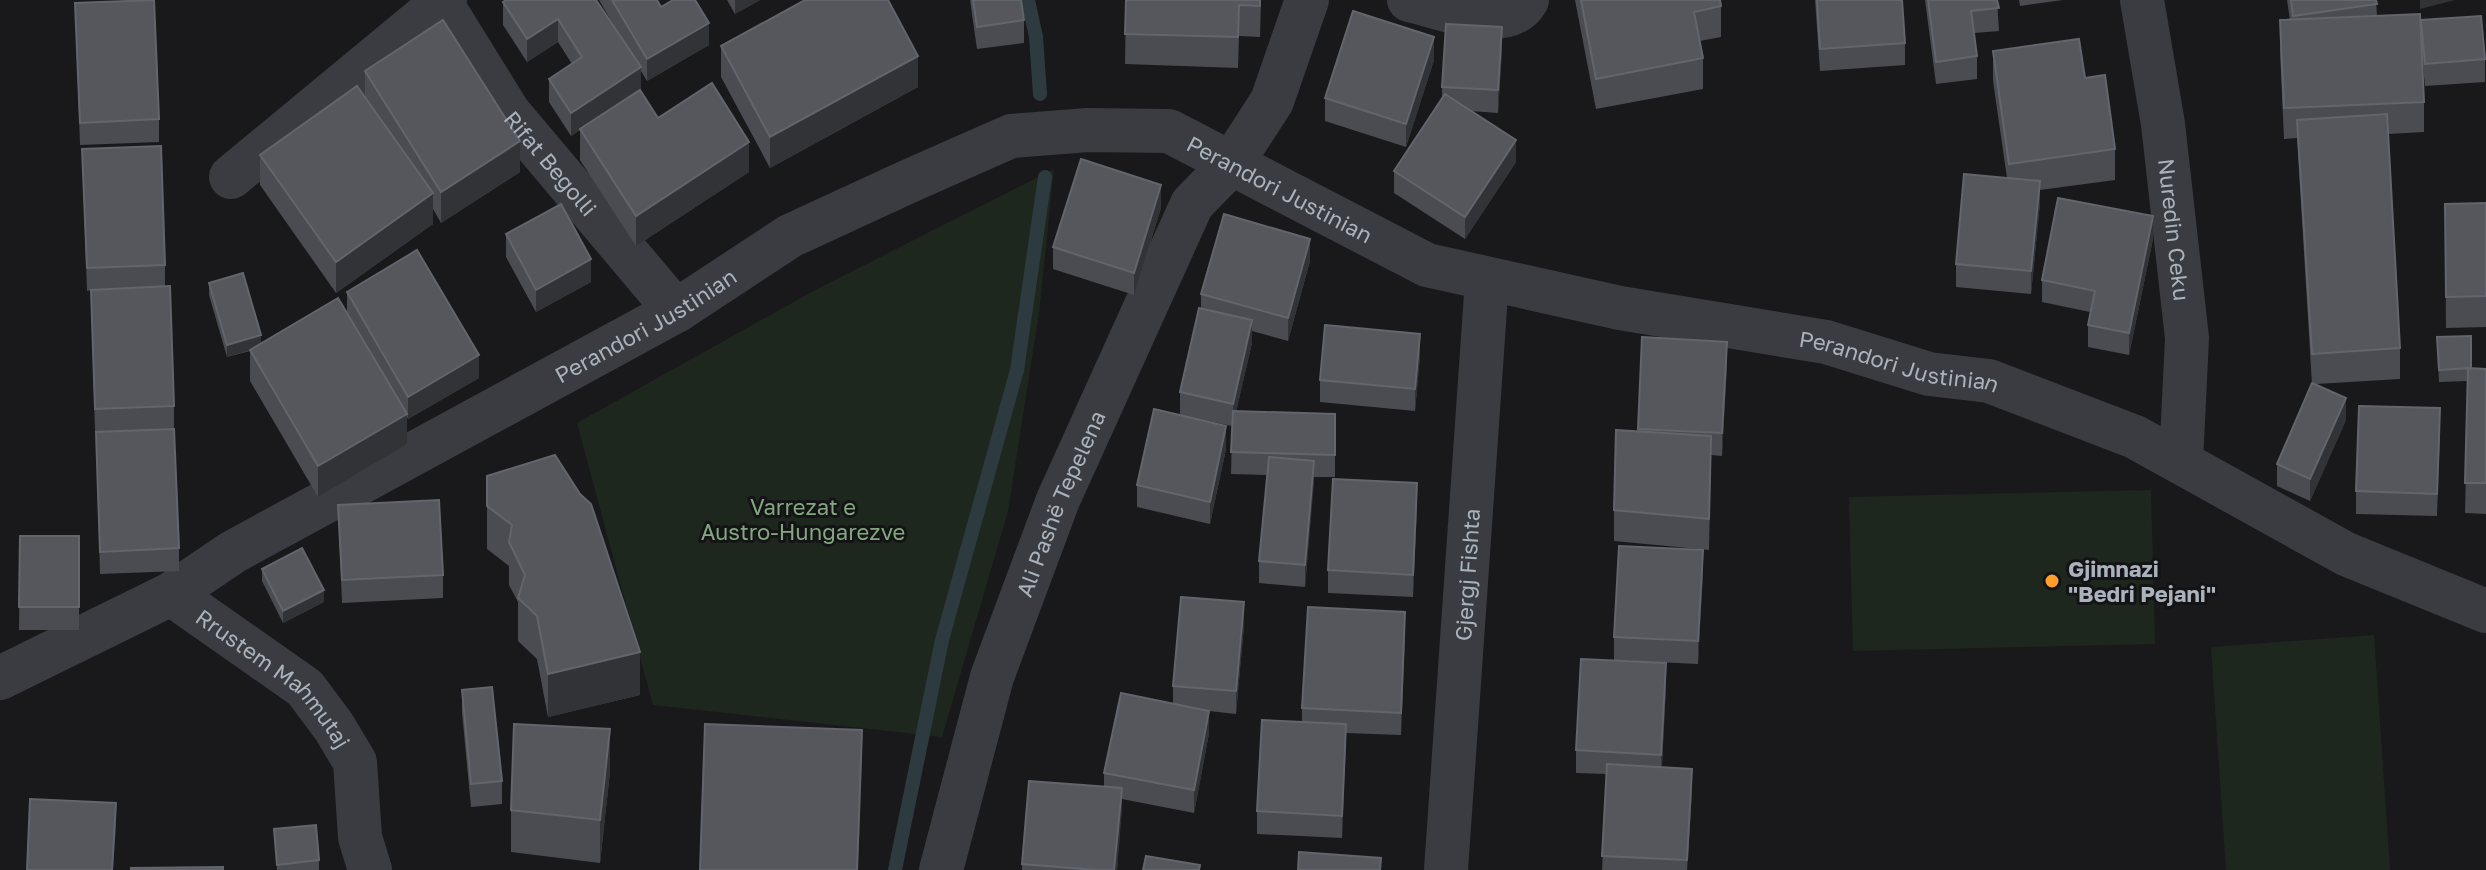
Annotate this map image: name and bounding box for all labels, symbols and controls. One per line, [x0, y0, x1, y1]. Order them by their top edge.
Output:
street label: Rifat Begolli [499, 105, 603, 221]
street label: Perandori Justinian [1183, 129, 1377, 248]
street label: Nuredin Ceku [2153, 157, 2196, 302]
street label: Perandori Justinian [550, 262, 741, 388]
street label: Perandori Justinian [1797, 324, 2003, 397]
street label: Ali Pashë Tepelena [1010, 406, 1110, 600]
park label: Varrezat e Austro-Hungarezve [701, 493, 905, 545]
street label: Gjergj Fishta [1448, 508, 1485, 642]
place label: Gjimnazi "Bedri Pejani" [2068, 555, 2216, 607]
marker: Gjimnazi "Bedri Pejani" [2043, 572, 2061, 590]
street label: Rrustem Mahmutaj [191, 602, 357, 753]

